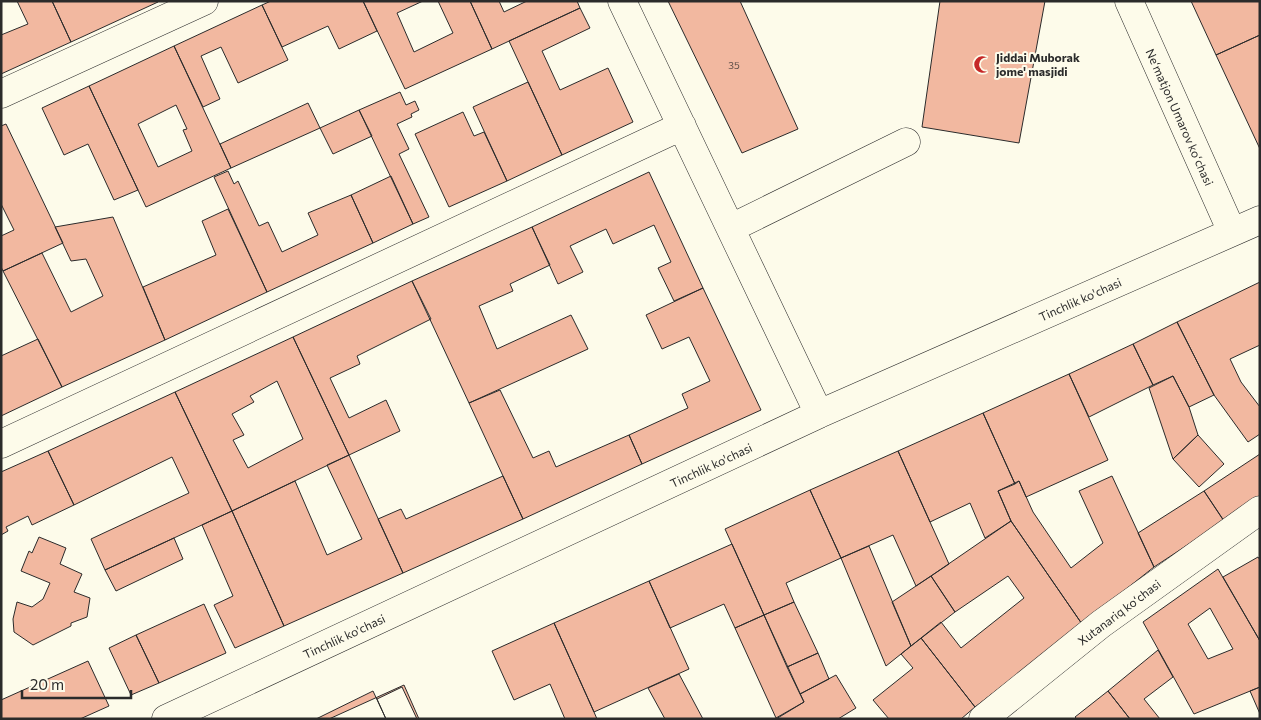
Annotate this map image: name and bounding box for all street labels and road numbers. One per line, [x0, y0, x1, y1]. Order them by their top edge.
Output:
street label: Neʻmatjon Umarov koʻchasi [1143, 46, 1217, 188]
street label: Tinchlik ko'chasi [1037, 275, 1123, 323]
street label: Tinchlik ko'chasi [668, 440, 754, 490]
street label: Xutanariq koʻchasi [1075, 576, 1163, 648]
street label: Tinchlik ko'chasi [301, 611, 387, 661]

